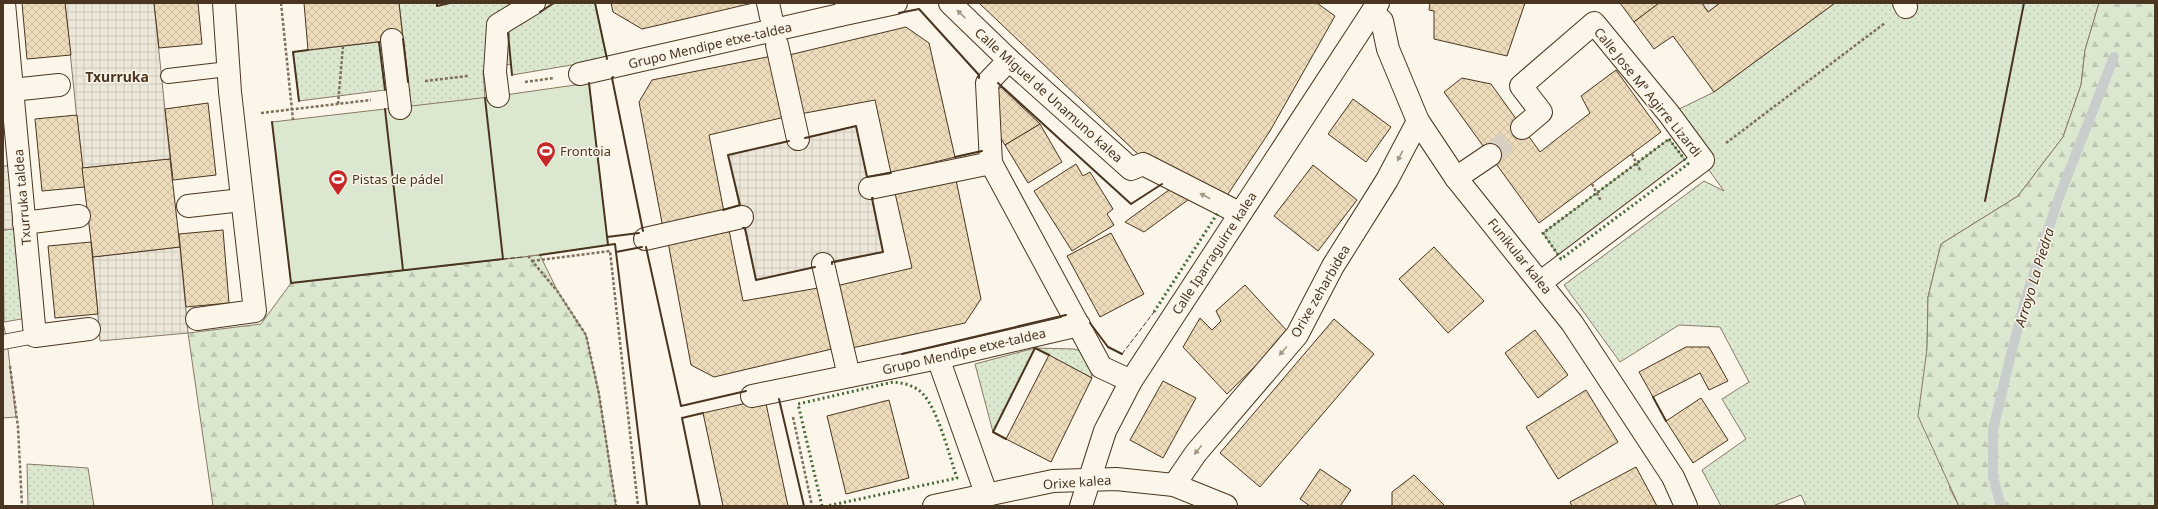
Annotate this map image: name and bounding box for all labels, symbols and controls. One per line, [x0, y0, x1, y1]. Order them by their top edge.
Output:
one-way arrow [956, 9, 966, 19]
street label: Grupo Mendipe etxe-taldea [626, 17, 794, 73]
street label: Calle Jose Mª Agirre Lizardi [1590, 23, 1706, 161]
street label: Calle Miguel de Unamuno kalea [971, 24, 1127, 166]
district label: Txurruka [85, 67, 149, 86]
sports icon: Frontoia [535, 140, 557, 168]
place label: Frontoia [560, 142, 611, 160]
street label: Txurruka taldea [9, 148, 35, 246]
one-way arrow [1397, 150, 1403, 162]
sports icon: Pistas de pádel [327, 168, 349, 196]
place label: Pistas de pádel [352, 170, 444, 188]
street label: Calle Iparraguirre kalea [1167, 188, 1261, 318]
one-way arrow [1199, 192, 1210, 199]
street label: Funikular kalea [1484, 214, 1556, 298]
water label: Arroyo La Piedra [2010, 225, 2058, 330]
street label: Orixe zeharbidea [1286, 241, 1354, 341]
street label: Grupo Mendipe etxe-taldea [880, 323, 1048, 379]
one-way arrow [1278, 346, 1287, 356]
one-way arrow [1194, 445, 1203, 455]
street label: Orixe kalea [1042, 471, 1112, 493]

